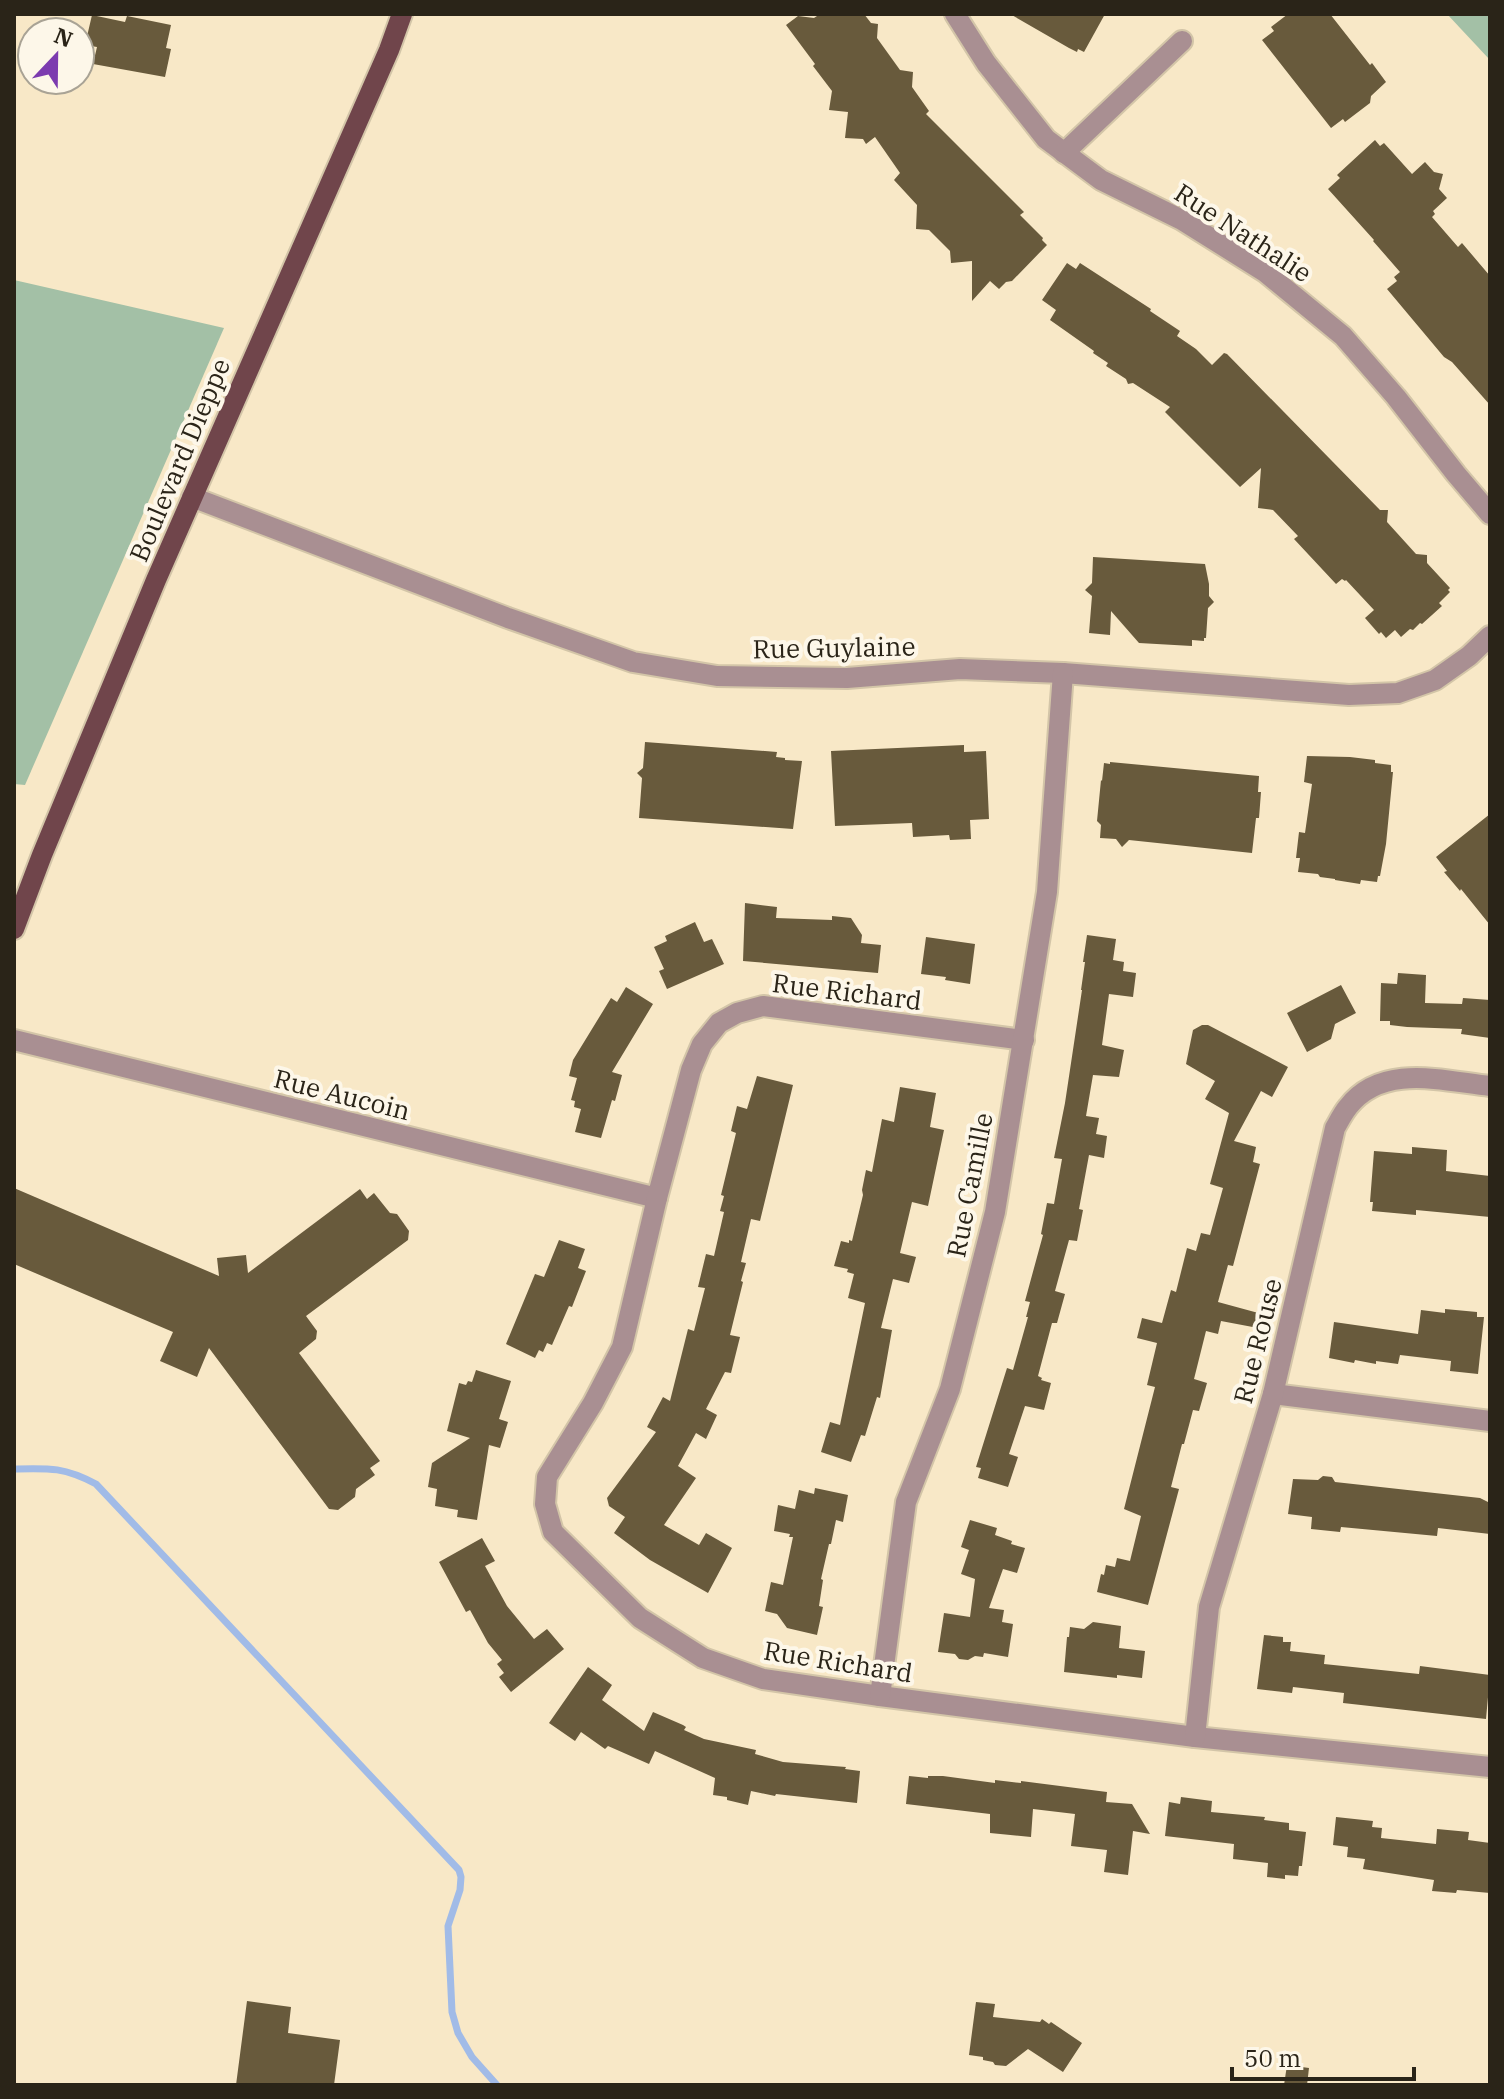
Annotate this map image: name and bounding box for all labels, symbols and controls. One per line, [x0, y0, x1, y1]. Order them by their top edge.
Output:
north arrow [16, 16, 96, 96]
text: N [50, 20, 77, 54]
street label: Rue Nathalie [1168, 175, 1319, 289]
street label: Boulevard Dieppe [121, 353, 237, 566]
street label: Rue Guylaine [752, 629, 916, 665]
street label: Rue Richard [770, 965, 924, 1017]
street label: Rue Aucoin [270, 1061, 414, 1127]
street label: Rue Camille [938, 1110, 1000, 1260]
street label: Rue Rouse [1225, 1275, 1289, 1407]
street label: Rue Richard [761, 1632, 915, 1690]
scale bar [1232, 2031, 1414, 2081]
text: 50 m [1244, 2042, 1301, 2074]

